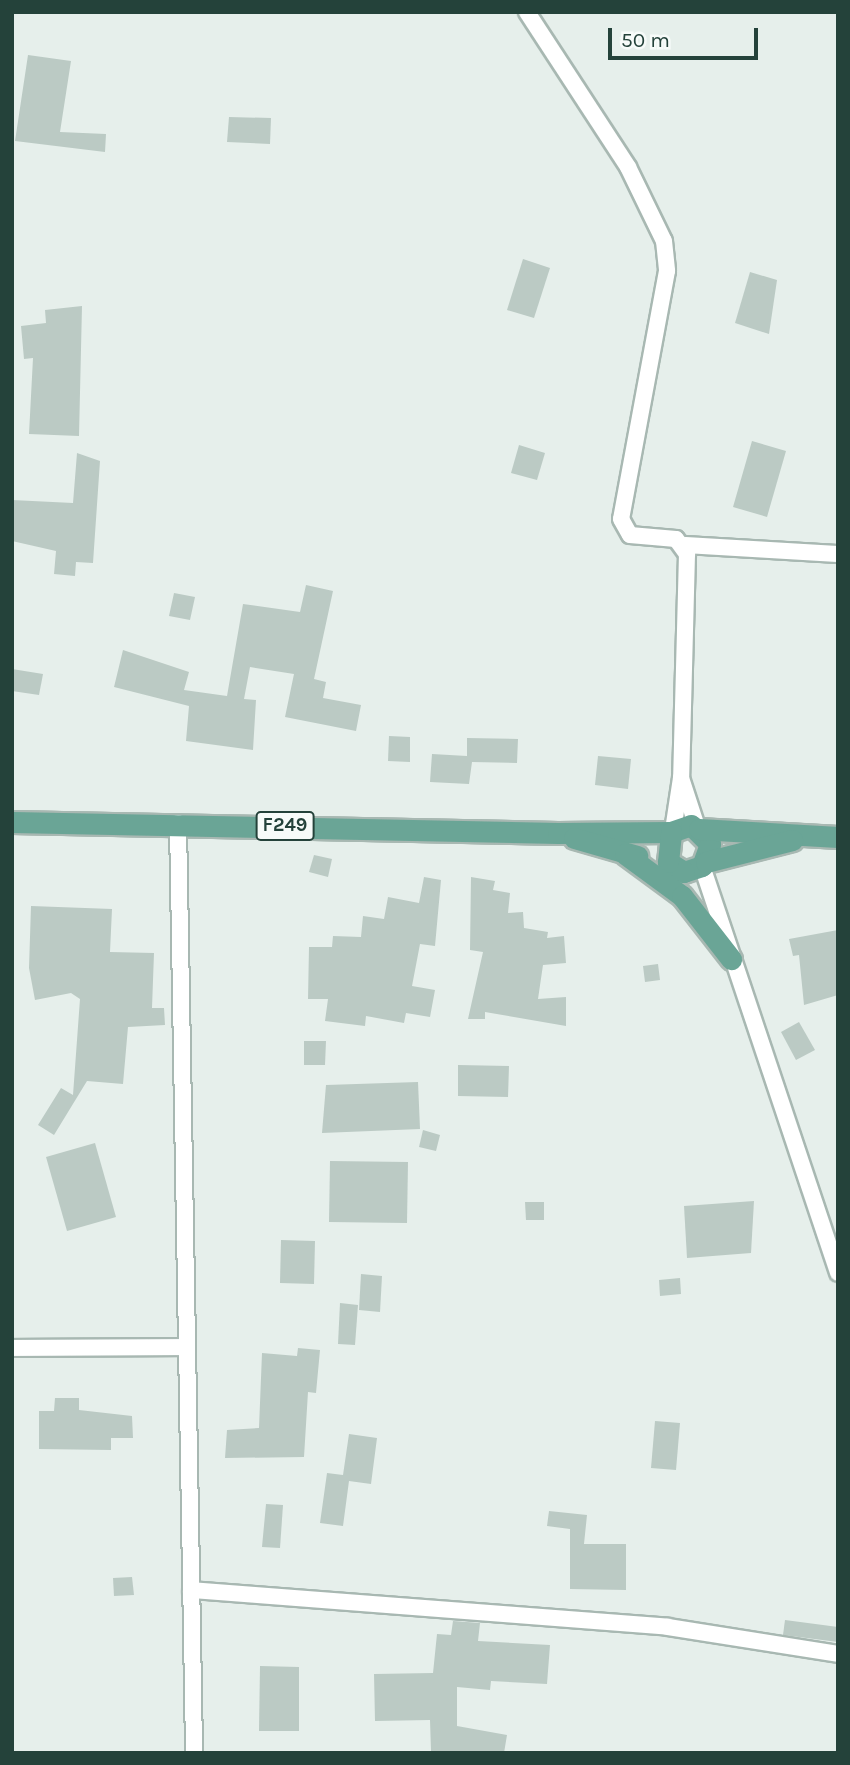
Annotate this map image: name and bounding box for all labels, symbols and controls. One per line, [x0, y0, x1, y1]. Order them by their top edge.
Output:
scale bar [612, 14, 762, 58]
text: 50 m [621, 28, 670, 52]
road number: F249 [255, 810, 315, 842]

